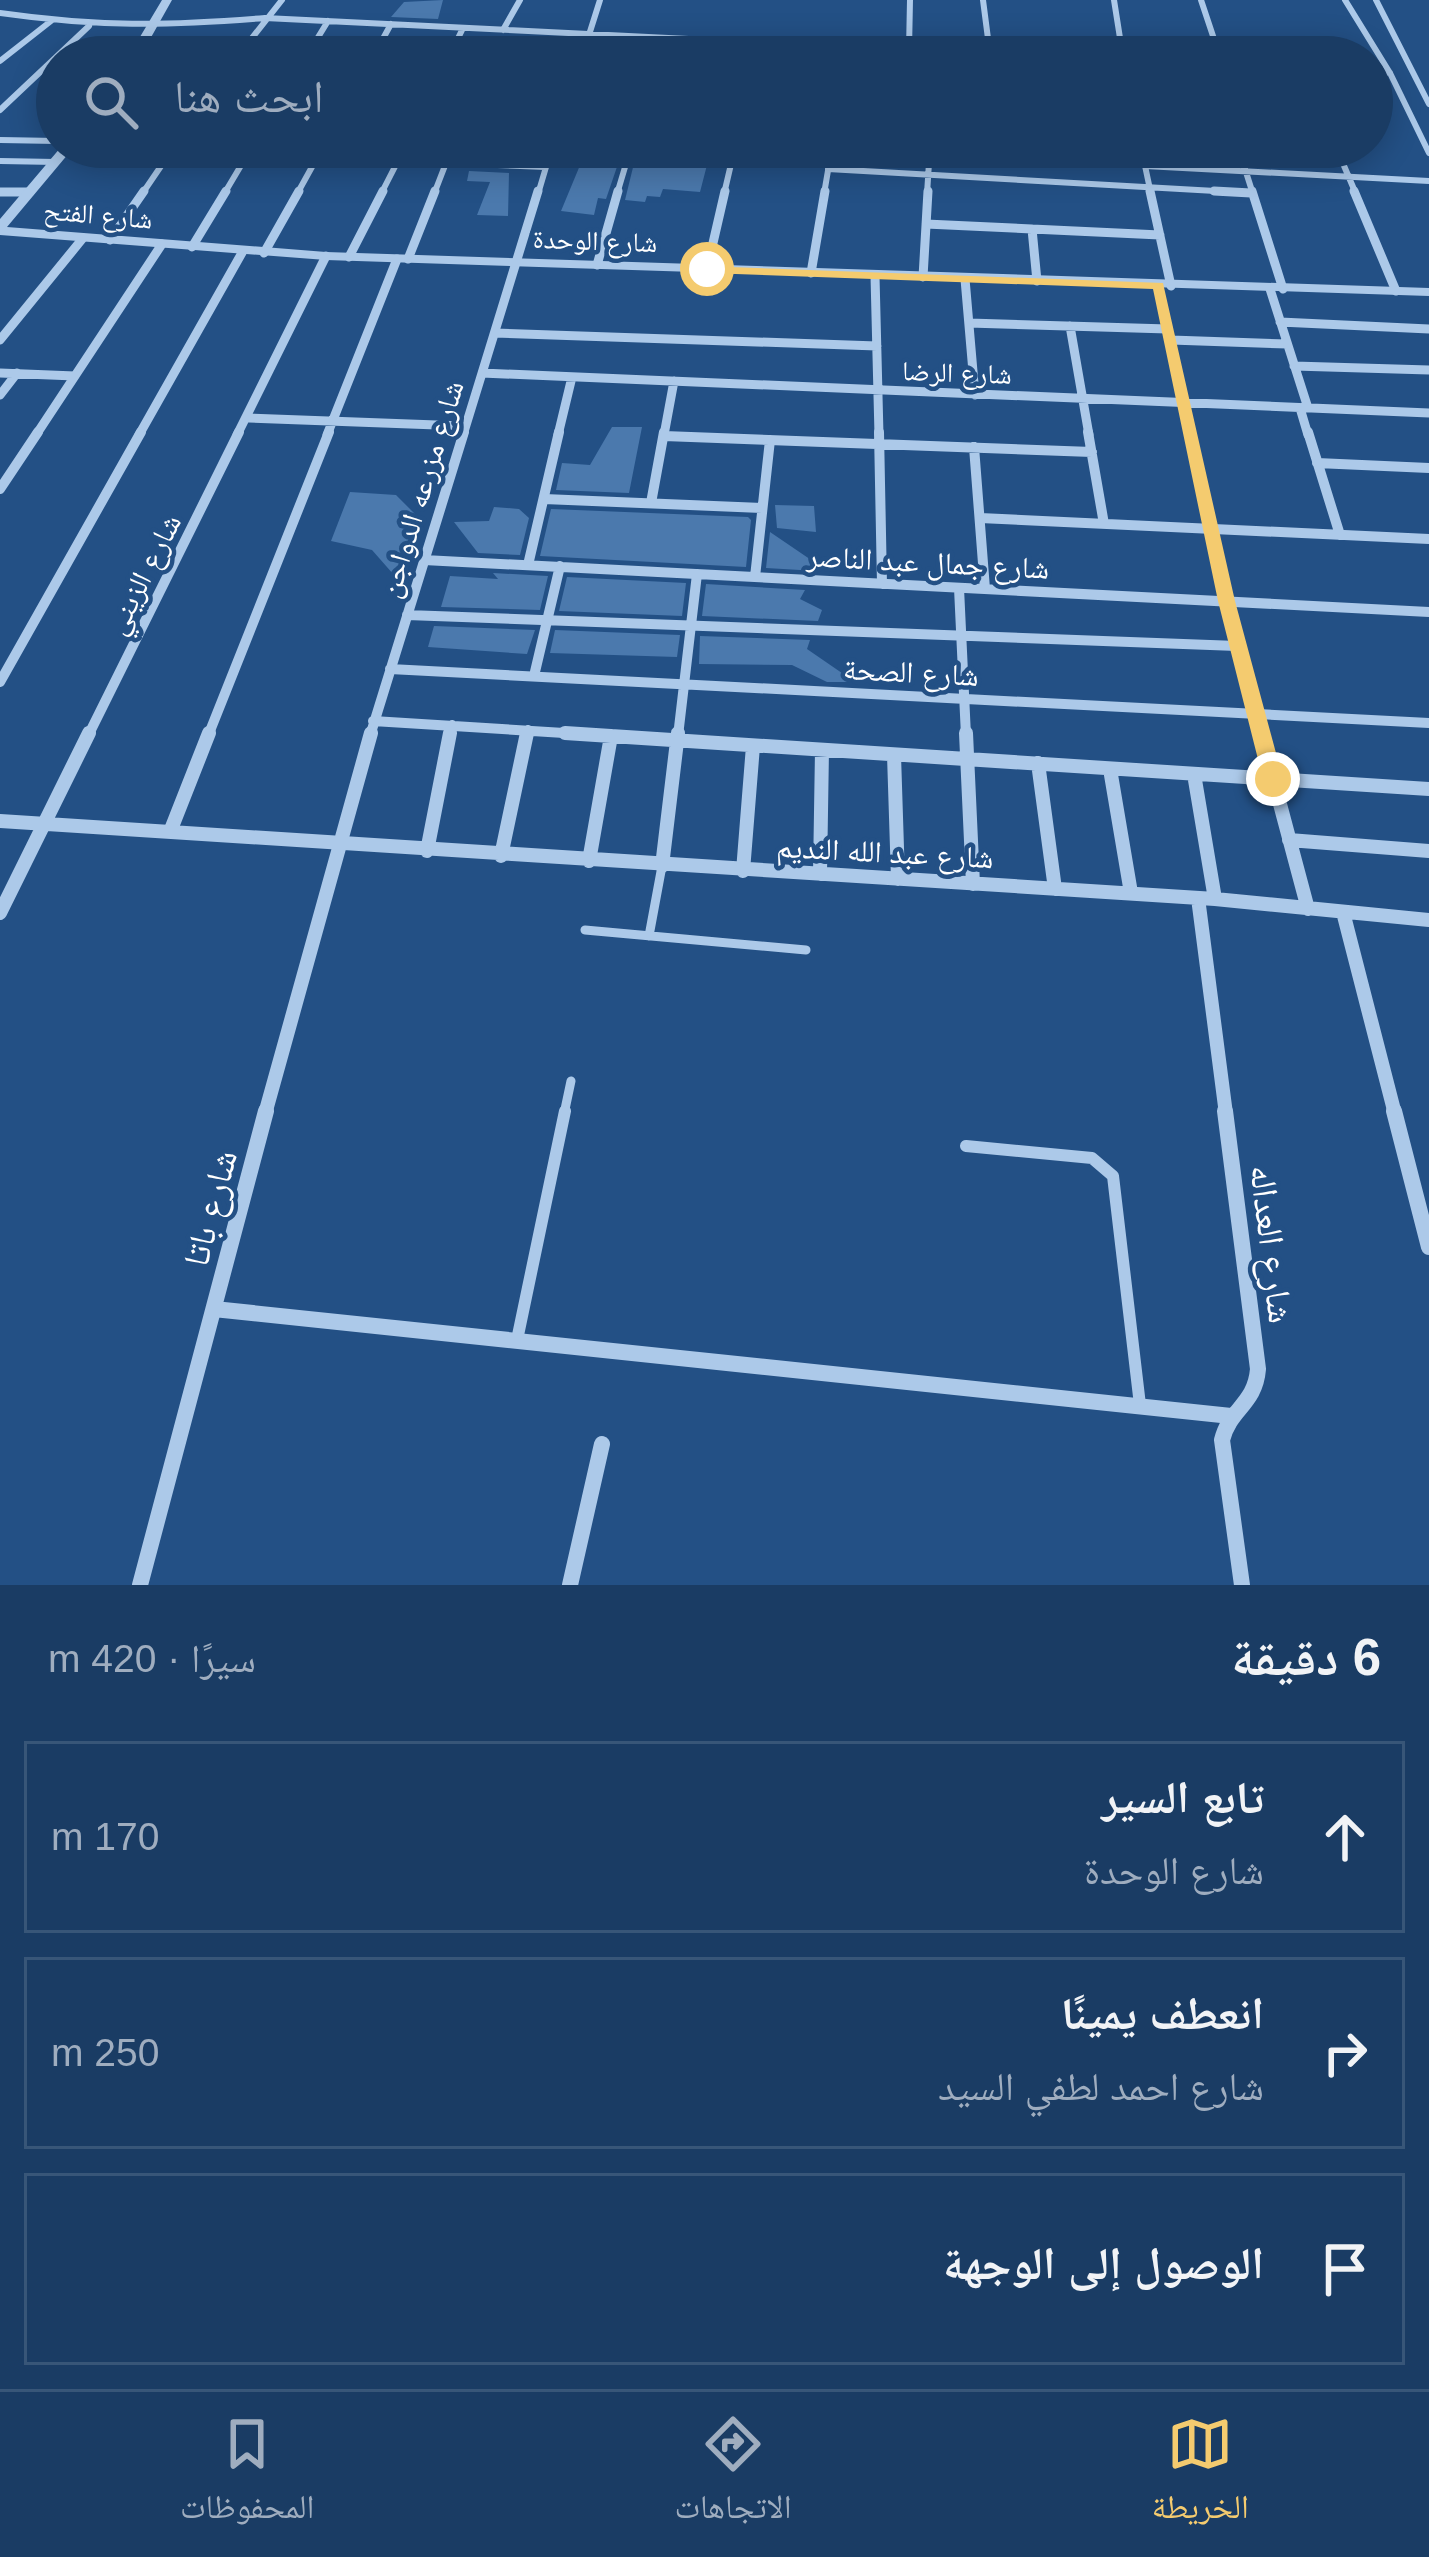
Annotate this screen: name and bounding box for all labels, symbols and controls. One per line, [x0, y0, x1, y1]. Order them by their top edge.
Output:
search box [36, 36, 1393, 168]
icon: search [78, 69, 144, 135]
text: ابحث هنا [174, 71, 324, 122]
street label: شارع الفتح [42, 195, 154, 237]
street label: شارع الوحدة [532, 224, 658, 260]
route start [680, 242, 734, 296]
street label: شارع الرضا [901, 356, 1012, 392]
street label: شارع مزرعه الدواجن [372, 376, 473, 602]
street label: شارع الزيني [99, 508, 194, 643]
street label: شارع جمال عبد الناصر [805, 539, 1050, 588]
street label: شارع الصحة [842, 652, 980, 695]
route end [1246, 752, 1300, 806]
street label: شارع عبد الله النديم [775, 830, 994, 878]
street label: شارع باتا [175, 1145, 247, 1271]
street label: شارع العداله [1240, 1163, 1302, 1326]
text: 6 دقيقة [1231, 1629, 1381, 1686]
text: سيرًا · 420 m [48, 1637, 256, 1680]
text: تابع السير [1101, 1772, 1264, 1823]
icon: ahead [1312, 1804, 1378, 1870]
text: 170 m [51, 1815, 159, 1858]
text: شارع الوحدة [1084, 1849, 1264, 1892]
text: انعطف يمينًا [1061, 1988, 1264, 2039]
icon: right [1312, 2020, 1378, 2086]
text: 250 m [51, 2031, 159, 2074]
text: شارع احمد لطفي السيد [938, 2065, 1264, 2108]
icon: arrive [1312, 2236, 1378, 2302]
text: الوصول إلى الوجهة [943, 2238, 1264, 2289]
tab: المحفوظات [180, 2411, 314, 2539]
tab: الاتجاهات [674, 2411, 792, 2539]
tab: الخريطة [1152, 2411, 1249, 2539]

